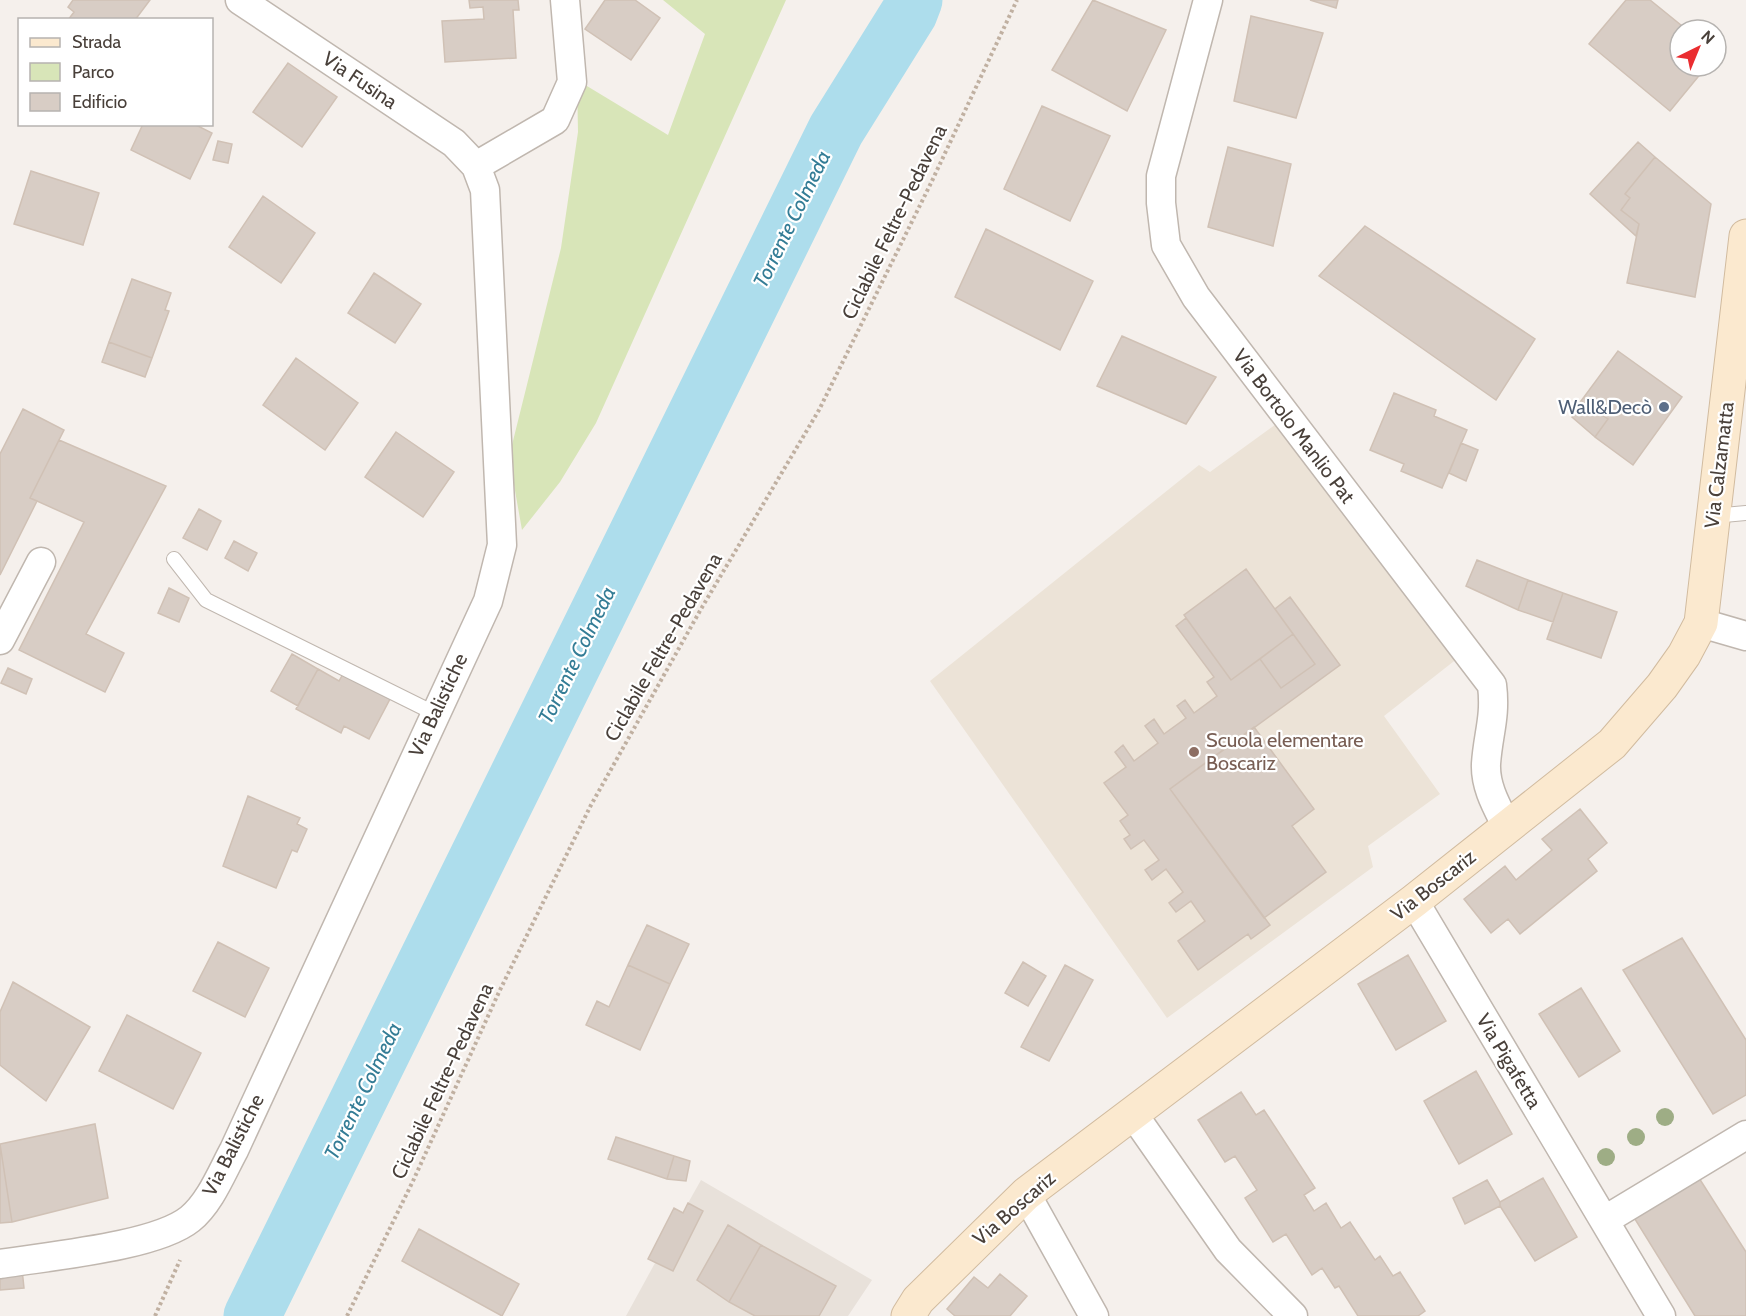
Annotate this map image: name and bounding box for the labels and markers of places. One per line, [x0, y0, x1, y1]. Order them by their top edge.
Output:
place label: Wall&Decò [1558, 395, 1652, 419]
marker: Wall&Decò [1657, 400, 1671, 414]
place label: Scuola elementare Boscariz [1206, 728, 1364, 775]
marker: Scuola elementare Boscariz [1187, 745, 1201, 759]

